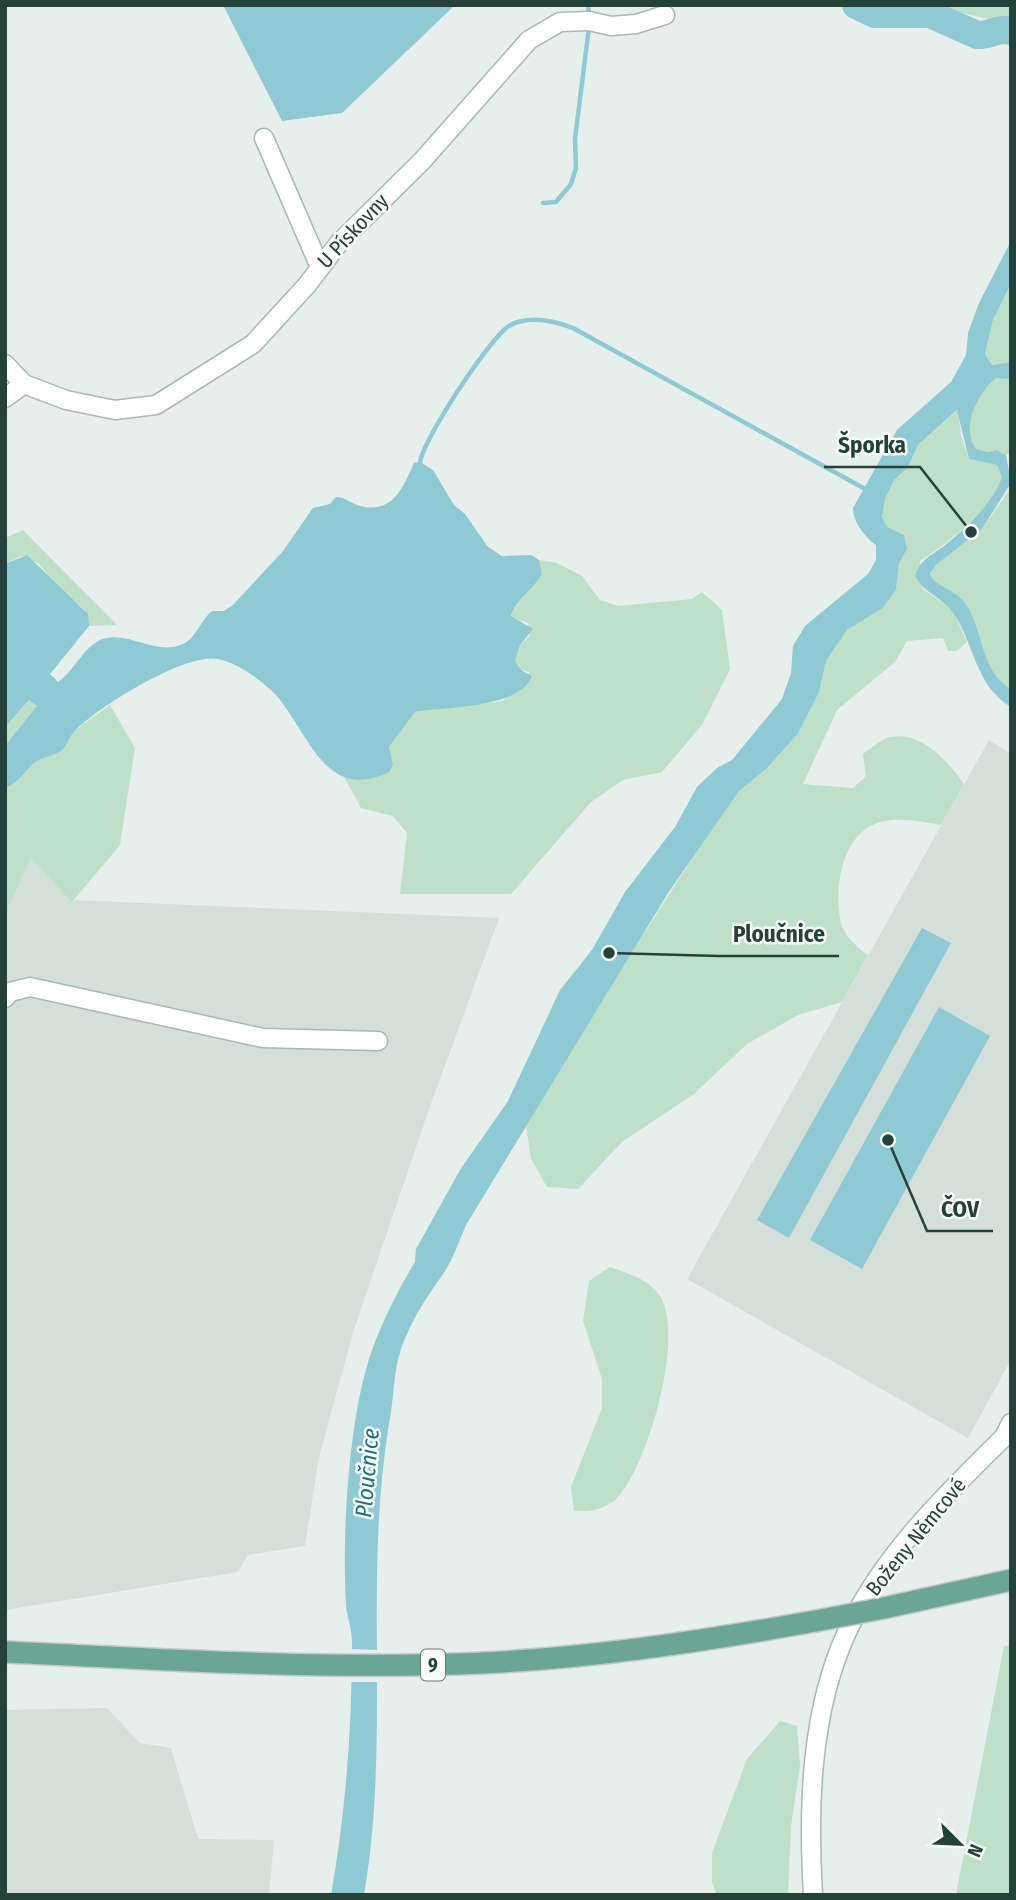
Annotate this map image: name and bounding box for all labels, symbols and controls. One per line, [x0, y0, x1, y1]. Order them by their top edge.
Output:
street label: U Pískovny [312, 188, 395, 274]
callout: Šporka [824, 423, 920, 467]
text: Šporka [838, 430, 906, 459]
callout: Ploučnice [719, 912, 839, 956]
text: Ploučnice [733, 920, 825, 948]
callout: ČOV [927, 1187, 993, 1231]
text: ČOV [941, 1194, 980, 1223]
water label: Ploučnice [349, 1427, 385, 1519]
street label: Boženy Němcové [860, 1473, 972, 1601]
road number: 9 [421, 1650, 445, 1680]
north arrow [925, 1809, 995, 1879]
text: N [962, 1841, 988, 1861]

